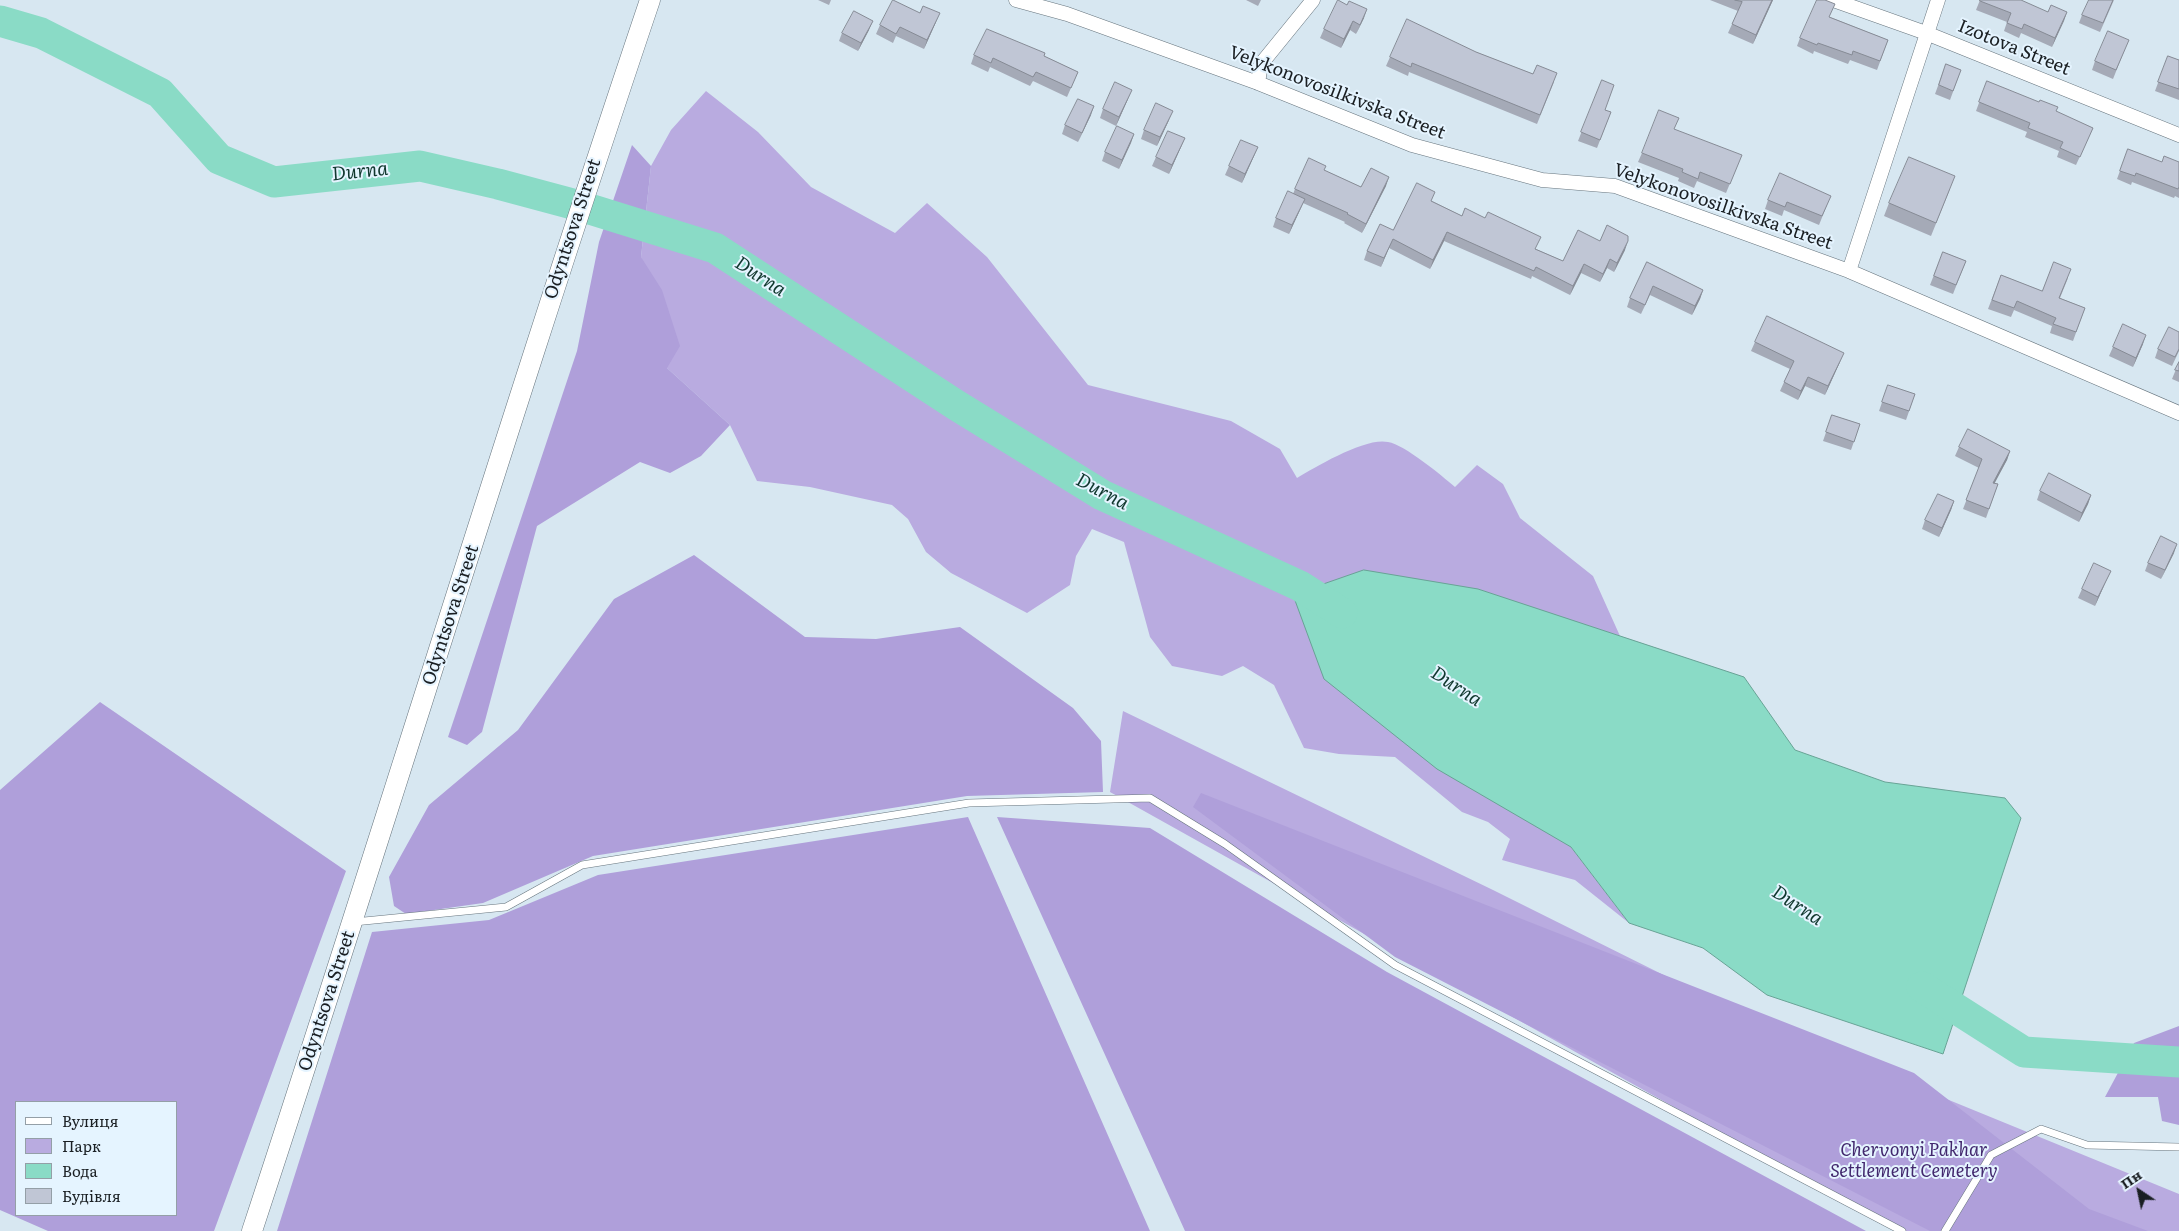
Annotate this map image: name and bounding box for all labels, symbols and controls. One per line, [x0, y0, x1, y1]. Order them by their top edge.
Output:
street label: Izotova Street [1955, 16, 2073, 80]
street label: Velykonovosilkivska Street [1226, 42, 1448, 144]
street label: Odyntsova Street [540, 156, 606, 302]
water label: Durna [331, 158, 389, 186]
street label: Velykonovosilkivska Street [1611, 159, 1835, 255]
water label: Durna [730, 252, 790, 302]
water label: Durna [1072, 469, 1132, 515]
street label: Odyntsova Street [418, 542, 484, 688]
water label: Durna [1426, 662, 1486, 712]
water label: Durna [1767, 881, 1827, 931]
street label: Odyntsova Street [294, 928, 360, 1074]
legend [15, 1101, 178, 1216]
text: Вулиця [62, 1109, 119, 1132]
text: Парк [62, 1134, 101, 1157]
park label: Chervonyi Pakhar Settlement Cemetery [1830, 1140, 1998, 1182]
text: Вода [62, 1159, 98, 1182]
text: Пн [2116, 1164, 2145, 1193]
north arrow [2114, 1166, 2164, 1216]
text: Будівля [62, 1184, 121, 1207]

